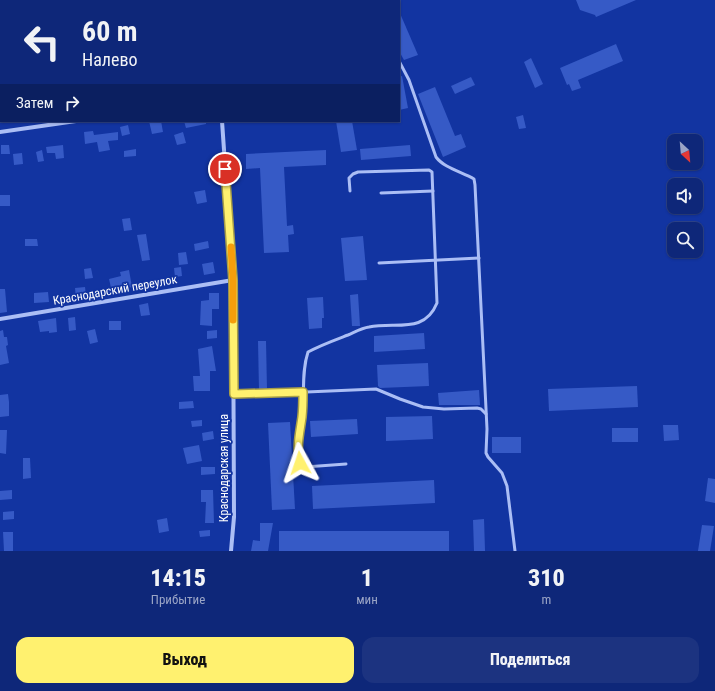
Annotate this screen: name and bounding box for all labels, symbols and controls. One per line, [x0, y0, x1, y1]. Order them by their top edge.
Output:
text: 60 m [82, 15, 138, 48]
icon: left [16, 16, 68, 68]
text: Налево [82, 49, 138, 70]
icon: right [61, 92, 83, 114]
text: Затем [16, 94, 53, 112]
north arrow [667, 134, 703, 170]
map controls [667, 134, 703, 258]
pin [208, 152, 242, 186]
icon: arrive [214, 158, 236, 180]
button: sound [667, 178, 703, 214]
button: search [667, 222, 703, 258]
street label: Краснодарский переулок [52, 272, 178, 308]
street label: Краснодарская улица [217, 414, 231, 522]
position arrow [279, 442, 321, 484]
text: 14:15 [150, 564, 206, 592]
text: 1 [361, 564, 373, 592]
text: 310 [528, 564, 565, 592]
text: Прибытие [151, 592, 205, 607]
text: мин [356, 592, 378, 607]
text: m [541, 592, 551, 607]
button: Выход [16, 637, 354, 683]
button: Поделиться [362, 637, 699, 683]

